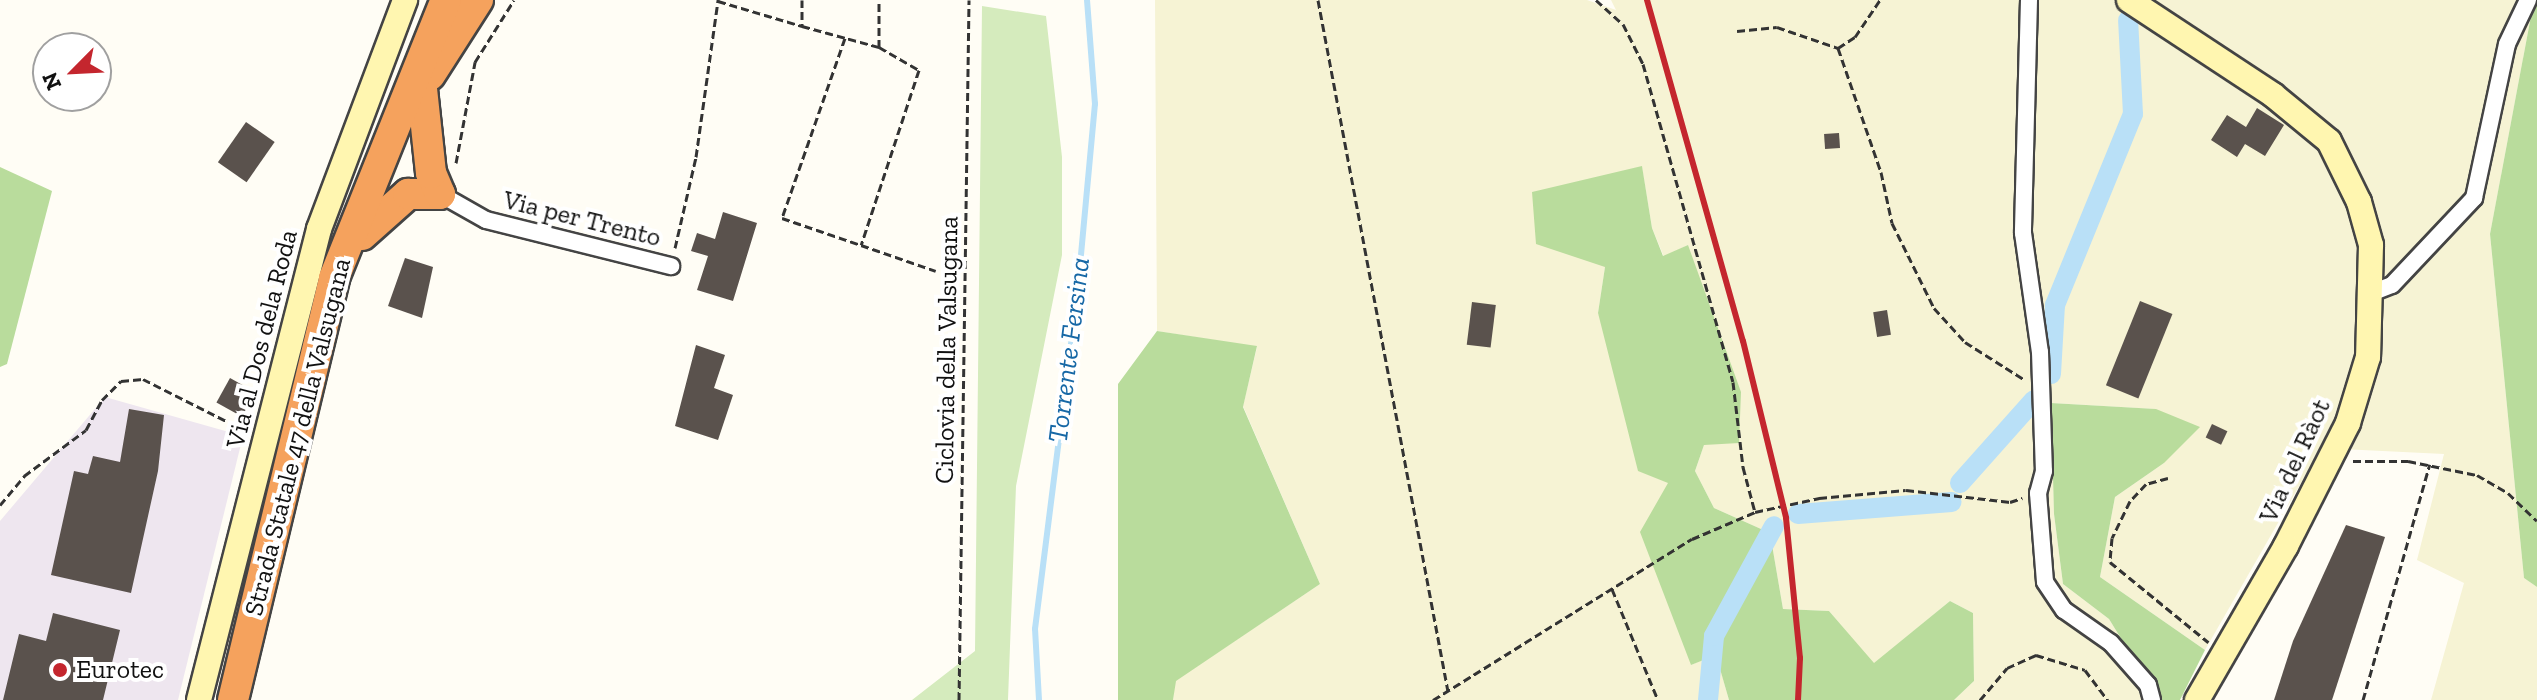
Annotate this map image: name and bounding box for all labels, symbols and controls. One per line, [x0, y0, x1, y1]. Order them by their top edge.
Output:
north arrow [32, 32, 112, 112]
text: N [36, 68, 67, 94]
street label: Via per Trento [500, 184, 664, 254]
street label: Ciclovia della Valsugana [929, 215, 965, 485]
street label: Via al Dos dela Roda [220, 226, 304, 452]
street label: Strada Statale 47 della Valsugana [238, 254, 358, 620]
water label: Torrente Fersina [1041, 255, 1097, 445]
street label: Via del Ràot [2253, 394, 2337, 528]
place label: Eurotec [76, 654, 164, 686]
marker: Eurotec [51, 661, 69, 679]

